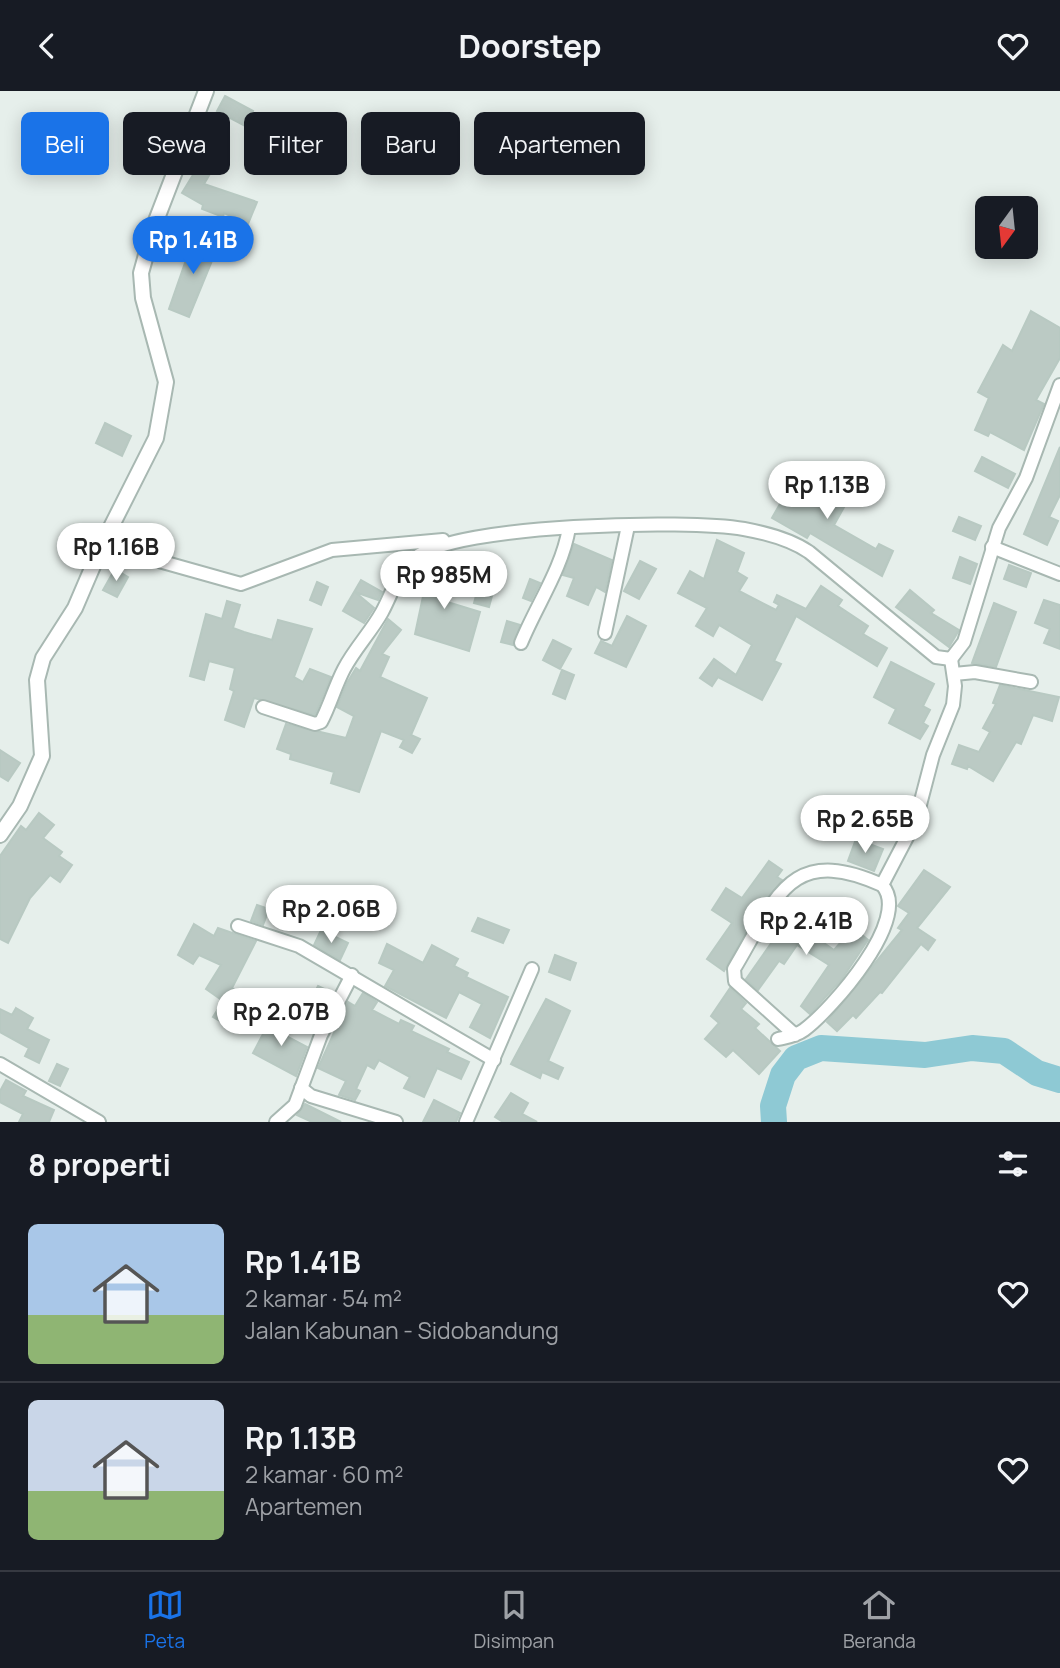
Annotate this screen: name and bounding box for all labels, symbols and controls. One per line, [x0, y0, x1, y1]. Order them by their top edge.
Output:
text: Doorstep [459, 24, 601, 68]
icon: back [28, 27, 66, 65]
icon: heart [994, 27, 1032, 65]
chip: Beli [21, 112, 109, 175]
chip: Sewa [123, 112, 230, 175]
chip: Filter [244, 112, 347, 175]
chip: Baru [361, 112, 460, 175]
chip: Apartemen [474, 112, 645, 175]
north arrow [975, 196, 1038, 259]
map controls [975, 196, 1038, 259]
pin: Rp 1.41B [121, 216, 265, 276]
text: Rp 1.41B [149, 223, 237, 255]
pin: Rp 1.13B [755, 461, 899, 521]
text: Rp 1.13B [784, 468, 870, 500]
pin: Rp 1.16B [44, 524, 188, 583]
text: Rp 1.16B [73, 530, 159, 562]
pin: Rp 985M [379, 552, 509, 611]
text: Rp 985M [396, 558, 492, 590]
pin: Rp 2.65B [793, 795, 937, 855]
text: Rp 2.65B [817, 802, 913, 834]
pin: Rp 2.06B [259, 885, 403, 945]
text: Rp 2.06B [282, 892, 380, 924]
pin: Rp 2.41B [734, 897, 878, 957]
text: Rp 2.41B [759, 904, 853, 936]
pin: Rp 2.07B [209, 989, 353, 1048]
text: Rp 2.07B [233, 995, 329, 1027]
text: 8 properti [28, 1144, 171, 1185]
icon: filters [994, 1145, 1032, 1183]
text: Rp 1.41B [245, 1241, 361, 1282]
icon: home [84, 1252, 168, 1336]
icon: heart [994, 1275, 1032, 1313]
text: 2 kamar · 54 m² [245, 1282, 402, 1314]
text: Jalan Kabunan - Sidobandung [245, 1314, 559, 1346]
text: Rp 1.13B [245, 1417, 356, 1458]
icon: home [84, 1428, 168, 1512]
icon: heart [994, 1451, 1032, 1489]
text: 2 kamar · 60 m² [245, 1458, 403, 1490]
text: Apartemen [245, 1490, 362, 1522]
tab: Peta [144, 1586, 185, 1654]
tab: Disimpan [474, 1586, 554, 1654]
tab: Beranda [843, 1586, 916, 1654]

